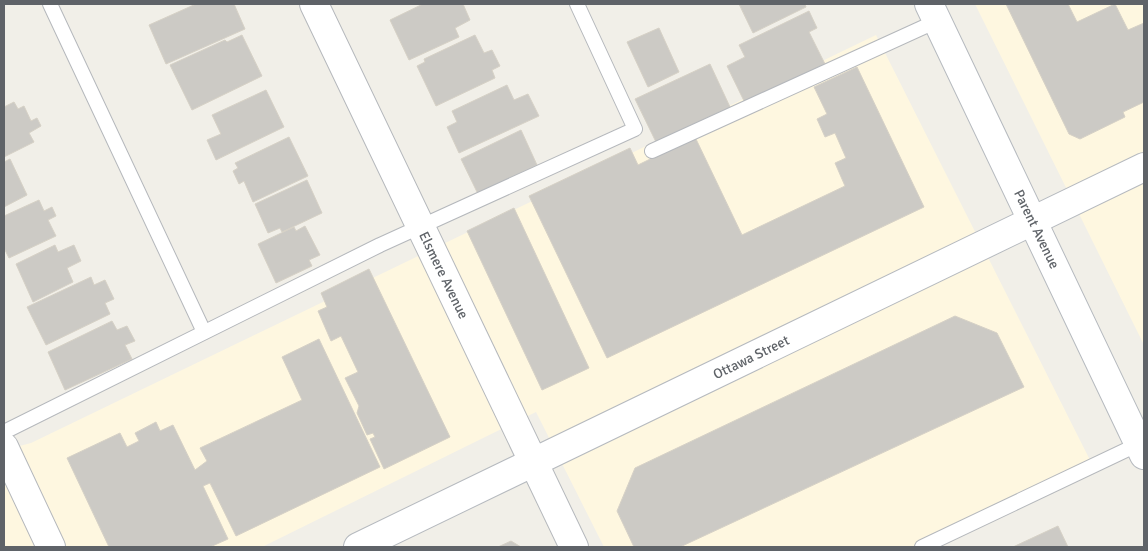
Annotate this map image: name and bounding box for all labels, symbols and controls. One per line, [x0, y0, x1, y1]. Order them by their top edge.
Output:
street label: Parent Avenue [1010, 187, 1063, 272]
street label: Elsmere Avenue [415, 229, 472, 322]
street label: Ottawa Street [710, 332, 792, 383]

